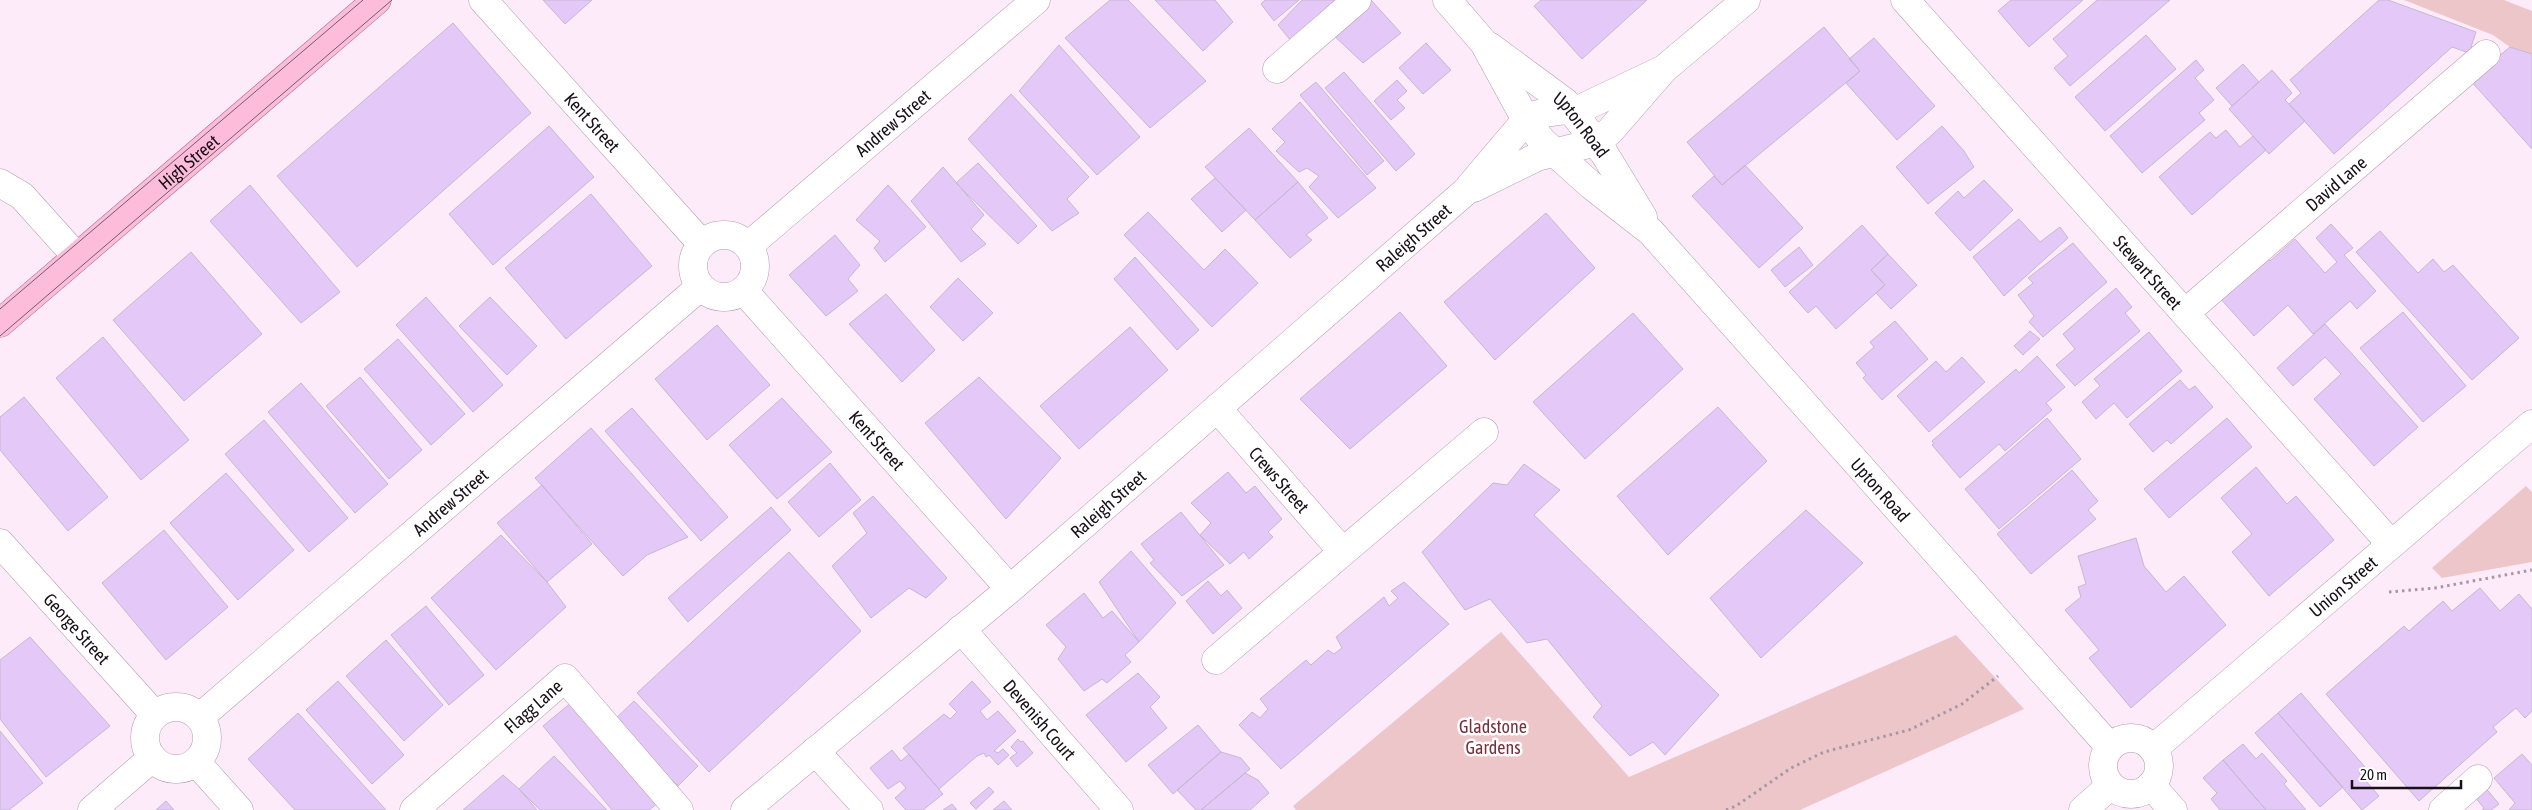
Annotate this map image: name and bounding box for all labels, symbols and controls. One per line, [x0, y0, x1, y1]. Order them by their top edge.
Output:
street label: Andrew Street [851, 85, 934, 161]
street label: Upton Road [1549, 87, 1614, 161]
street label: Kent Street [560, 88, 625, 156]
street label: High Street [154, 130, 223, 193]
street label: David Lane [2301, 151, 2370, 215]
street label: Raleigh Street [1371, 199, 1455, 276]
street label: Stewart Street [2110, 231, 2187, 313]
street label: Kent Street [845, 406, 909, 474]
street label: Crews Street [1245, 442, 1314, 517]
street label: Upton Road [1847, 453, 1914, 526]
street label: Andrew Street [408, 464, 492, 540]
street label: Raleigh Street [1066, 465, 1150, 542]
street label: Union Street [2305, 551, 2381, 621]
street label: George Street [40, 589, 114, 668]
street label: Flagg Lane [500, 675, 566, 737]
street label: Devenish Court [999, 675, 1081, 764]
park label: Gladstone Gardens [1459, 716, 1527, 758]
scale bar [2352, 758, 2461, 790]
text: 20 m [2360, 766, 2387, 783]

